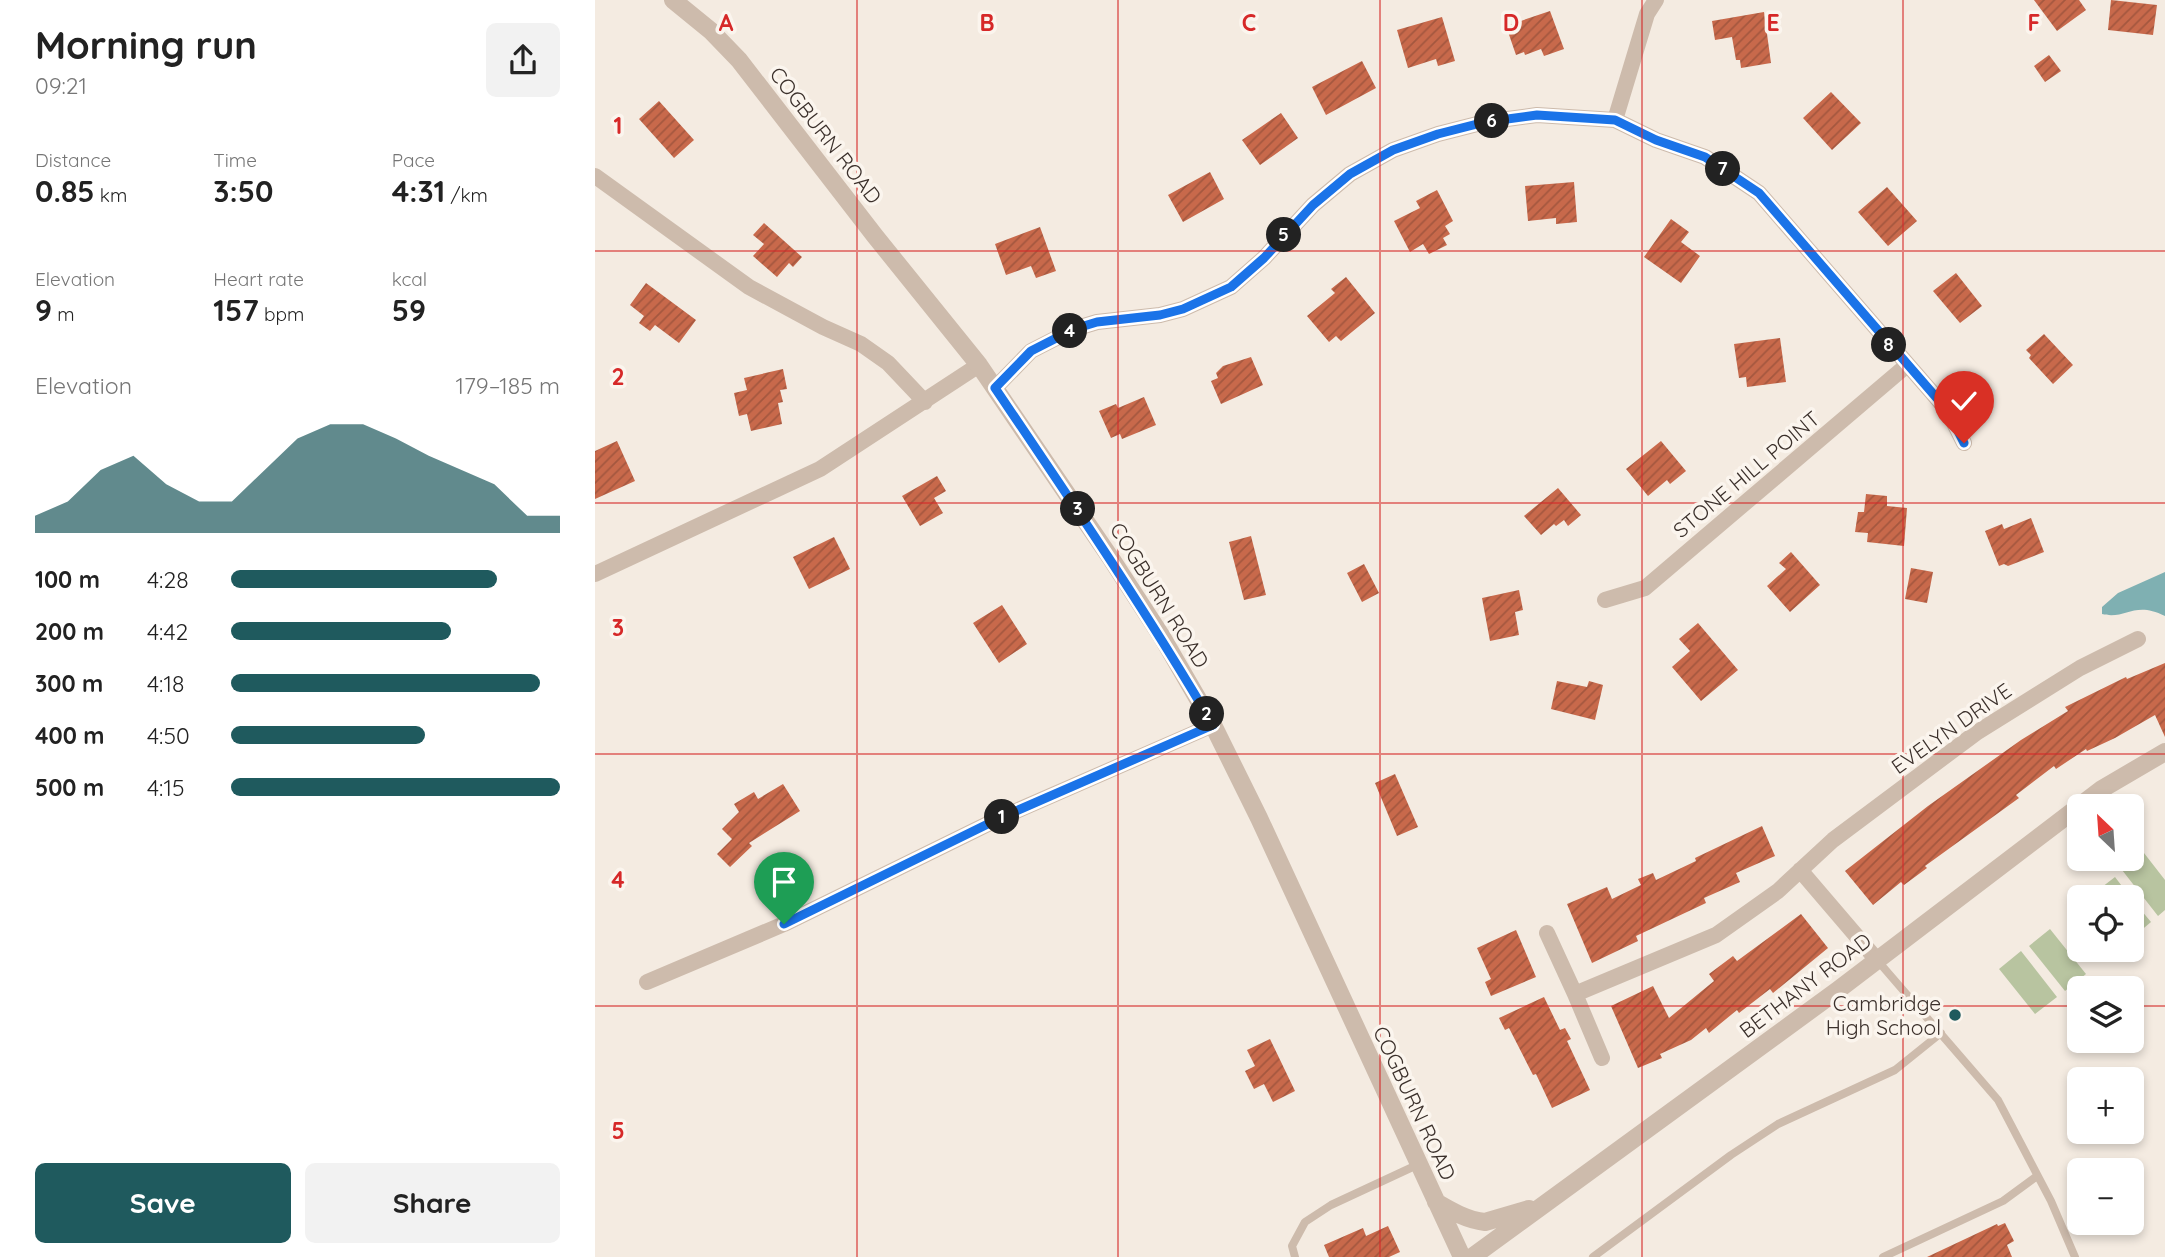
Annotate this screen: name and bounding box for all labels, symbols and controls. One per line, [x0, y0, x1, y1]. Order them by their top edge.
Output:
text: A [719, 8, 734, 37]
text: B [979, 8, 995, 37]
text: C [1242, 8, 1256, 37]
text: D [1503, 8, 1519, 37]
text: E [1766, 8, 1780, 37]
text: F [2028, 8, 2040, 37]
text: Morning run [35, 21, 257, 69]
button: share [486, 23, 560, 97]
street label: COGBURN ROAD [764, 61, 888, 209]
text: 09:21 [35, 71, 87, 100]
pin: 6 [1475, 104, 1509, 138]
text: 6 [1486, 108, 1497, 132]
text: 1 [614, 111, 622, 140]
text: Distance [35, 148, 111, 172]
text: Time [213, 148, 257, 172]
text: Pace [392, 148, 435, 172]
pin: 7 [1705, 152, 1741, 186]
text: 7 [1717, 156, 1728, 180]
text: 0.85 [35, 172, 95, 210]
text: 3:50 [213, 172, 273, 210]
text: 4:31 [392, 172, 445, 210]
text: km [95, 183, 127, 207]
text: /km [445, 183, 488, 207]
pin: 5 [1267, 218, 1301, 252]
text: 5 [1278, 222, 1289, 246]
text: Elevation [35, 267, 115, 291]
text: Heart rate [213, 267, 304, 291]
text: kcal [392, 267, 427, 291]
text: 9 [35, 291, 52, 329]
text: 157 [213, 291, 259, 329]
text: 59 [392, 291, 426, 329]
text: m [52, 302, 75, 326]
text: bpm [259, 302, 304, 326]
pin: 4 [1053, 314, 1087, 348]
text: 4 [1064, 318, 1075, 342]
pin: 8 [1871, 328, 1907, 362]
text: 8 [1883, 332, 1894, 356]
text: 2 [611, 362, 625, 391]
text: Elevation [35, 371, 132, 400]
text: 179–185 m [455, 371, 560, 400]
pin [1934, 371, 1994, 443]
icon: check [1945, 382, 1983, 420]
street label: STONE HILL POINT [1667, 405, 1825, 543]
pin: 3 [1061, 491, 1095, 526]
text: 3 [1072, 496, 1083, 520]
street label: COGBURN ROAD [1105, 517, 1215, 673]
text: 100 m [35, 565, 100, 594]
text: 4:28 [147, 565, 189, 594]
text: 3 [612, 613, 624, 642]
text: 200 m [35, 617, 104, 646]
text: 4:42 [147, 617, 188, 646]
text: 300 m [35, 669, 103, 698]
text: 4:18 [147, 669, 184, 698]
street label: EVELYN DRIVE [1886, 677, 2016, 779]
pin: 2 [1189, 696, 1225, 732]
text: 2 [1201, 701, 1212, 725]
text: 400 m [35, 721, 104, 750]
text: 4:50 [147, 721, 190, 750]
text: 500 m [35, 773, 104, 802]
text: 4:15 [147, 773, 184, 802]
north arrow [2067, 794, 2144, 872]
map controls [2067, 794, 2144, 1235]
pin: 1 [985, 800, 1019, 834]
text: 1 [998, 804, 1005, 828]
pin [754, 852, 814, 924]
icon: arrive [765, 863, 803, 901]
text: 4 [611, 865, 625, 894]
button: locate [2067, 885, 2144, 962]
street label: BETHANY ROAD [1734, 927, 1876, 1043]
button: layers [2067, 976, 2144, 1053]
place label: Cambridge High School [1826, 990, 1941, 1040]
marker: Cambridge High School [1947, 1007, 1963, 1023]
street label: COGBURN ROAD [1368, 1022, 1462, 1184]
button: + [2067, 1067, 2144, 1144]
text: 5 [611, 1116, 625, 1145]
button: − [2067, 1158, 2144, 1235]
button: Save [35, 1163, 291, 1243]
button: Share [305, 1163, 560, 1243]

